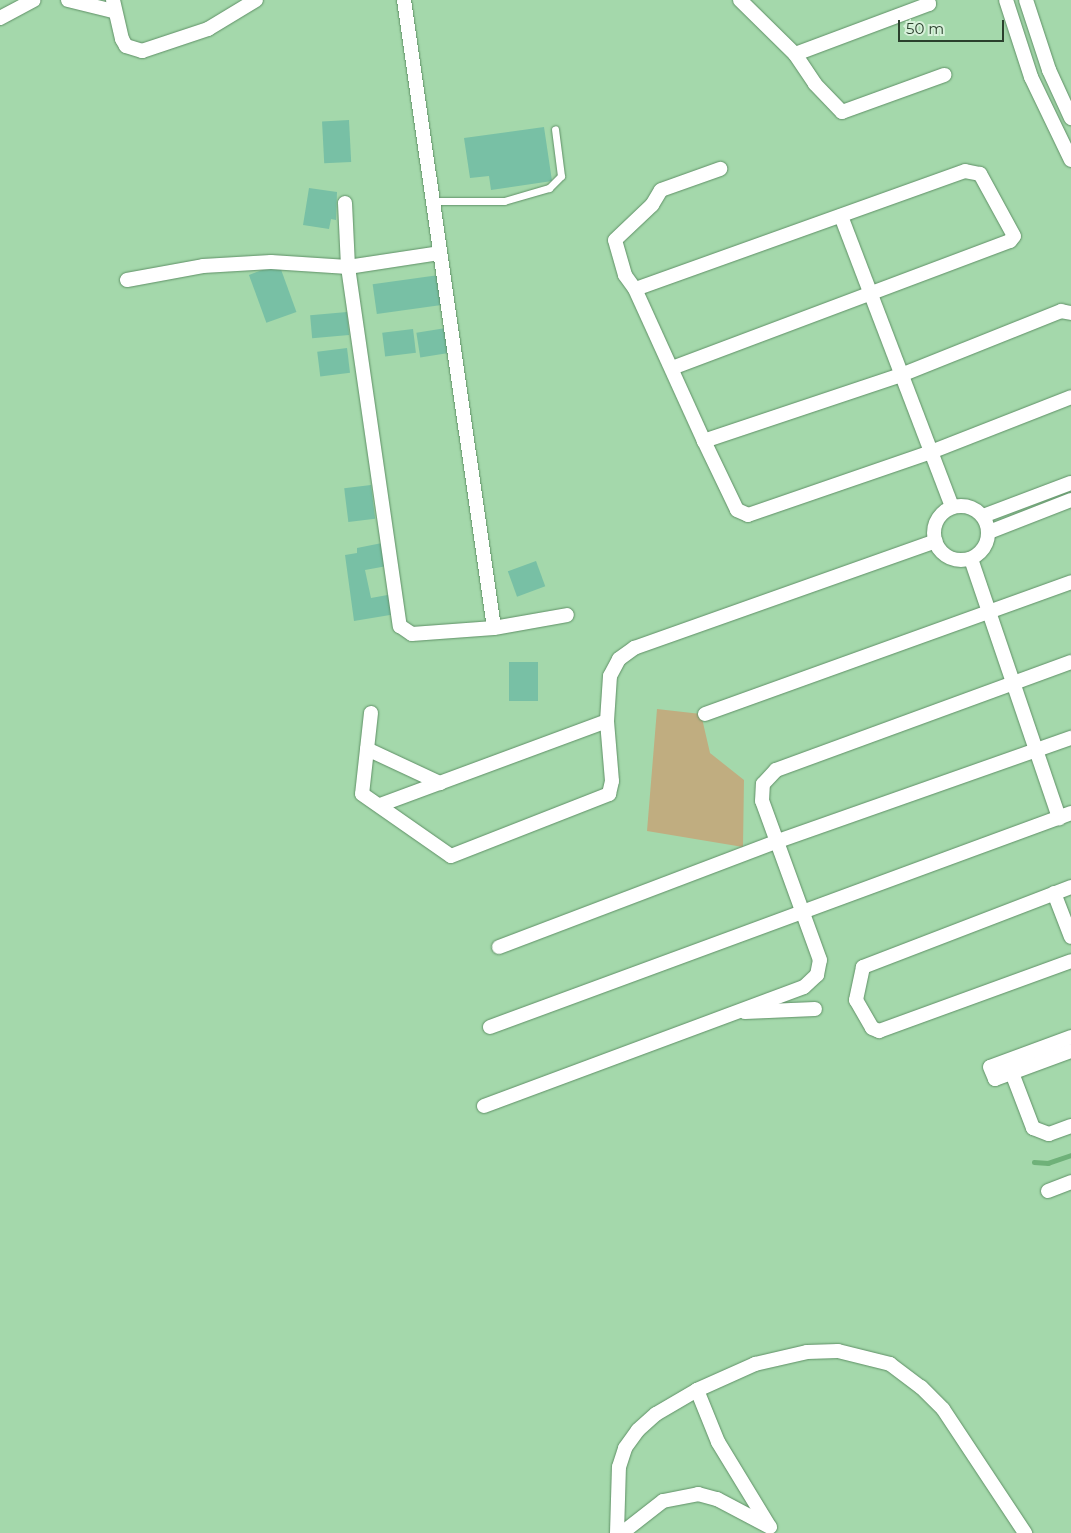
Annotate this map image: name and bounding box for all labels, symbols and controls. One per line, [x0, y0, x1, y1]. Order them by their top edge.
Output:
scale bar [901, 10, 1007, 42]
text: 50 m [906, 19, 944, 38]

